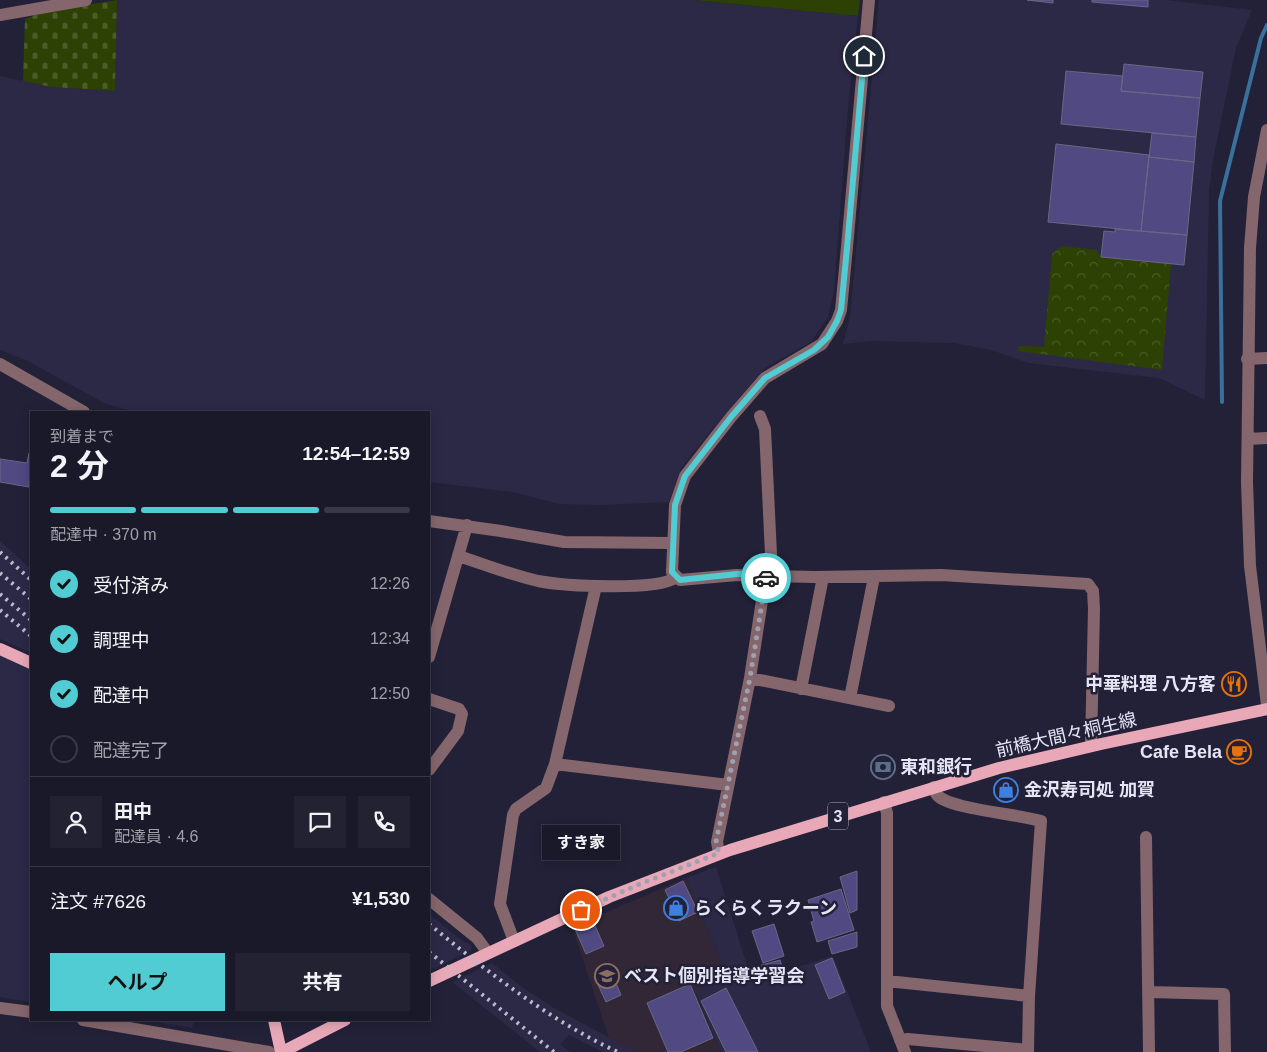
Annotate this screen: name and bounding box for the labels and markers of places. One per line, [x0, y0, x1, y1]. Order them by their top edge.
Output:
pin [843, 35, 885, 77]
restaurant icon: 中華料理 八方客 [1221, 671, 1247, 697]
place label: 中華料理 八方客 [1085, 674, 1216, 694]
cafe icon: Cafe Bela [1226, 739, 1252, 765]
place label: Cafe Bela [1140, 742, 1223, 762]
bank icon: 東和銀行 [870, 754, 896, 780]
place label: 東和銀行 [900, 756, 972, 777]
shop icon: 金沢寿司処 加賀 [993, 777, 1019, 803]
place label: 金沢寿司処 加賀 [1024, 780, 1155, 800]
callout: すき家 [542, 825, 620, 860]
pin [560, 889, 602, 931]
shop icon: らくらくラクーン [663, 895, 689, 921]
place label: らくらくラクーン [694, 898, 837, 918]
school or university icon: ベスト個別指導学習会 [594, 963, 620, 989]
place label: ベスト個別指導学習会 [624, 966, 804, 986]

